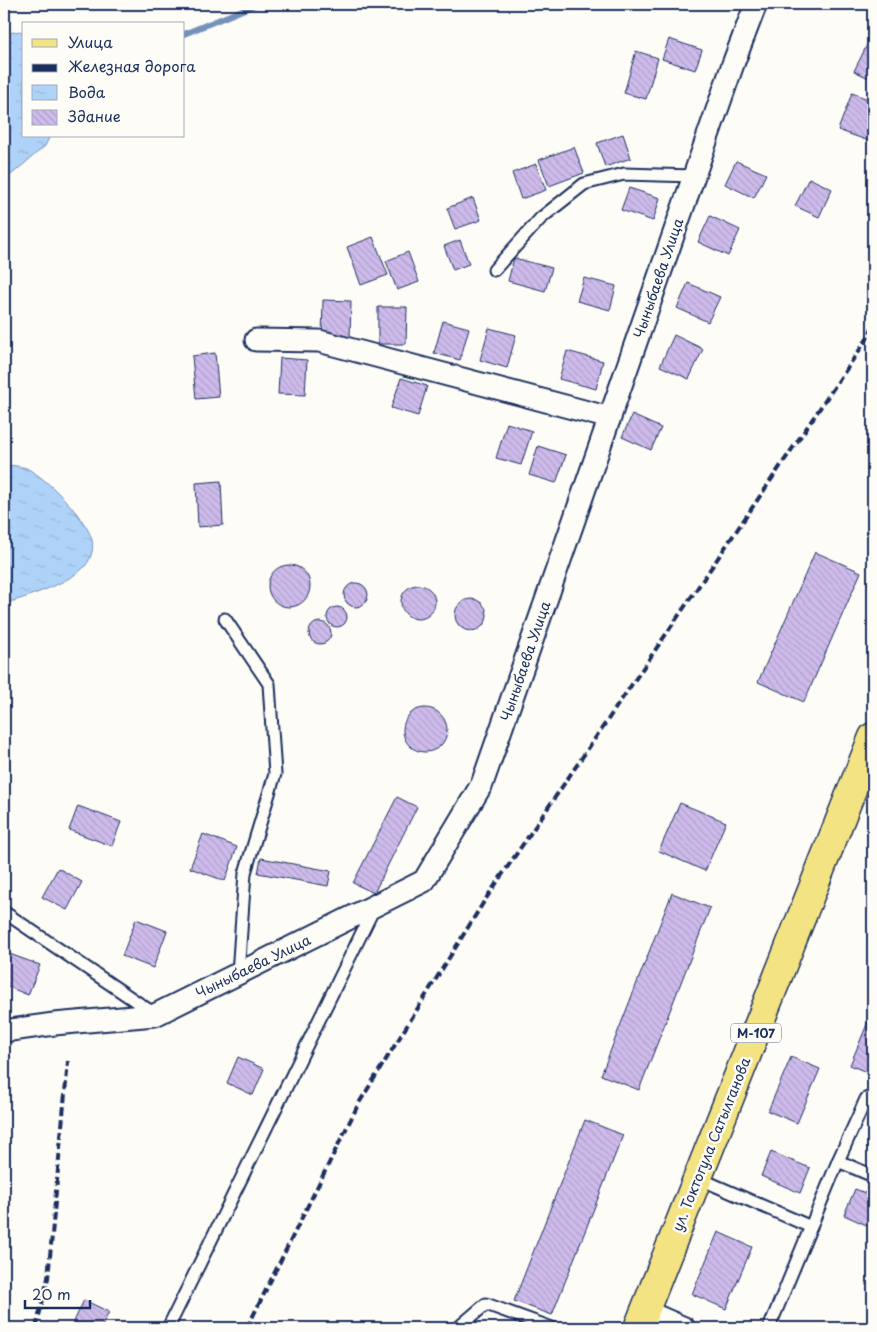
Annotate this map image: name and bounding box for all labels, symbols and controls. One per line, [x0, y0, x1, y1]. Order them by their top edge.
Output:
legend [22, 22, 185, 138]
text: Улица [68, 30, 113, 53]
text: Железная дорога [68, 54, 196, 77]
text: Вода [68, 80, 106, 103]
text: Здание [68, 104, 121, 127]
street label: Чыныбаева Улица [628, 215, 688, 341]
street label: Чыныбаева Улица [495, 598, 555, 724]
street label: Чыныбаева Улица [192, 929, 314, 1003]
road number: М-107 [731, 1024, 781, 1042]
street label: ул. Токтогула Сатылганова [666, 1054, 756, 1234]
scale bar [25, 1277, 90, 1309]
text: 20 m [32, 1282, 71, 1305]

